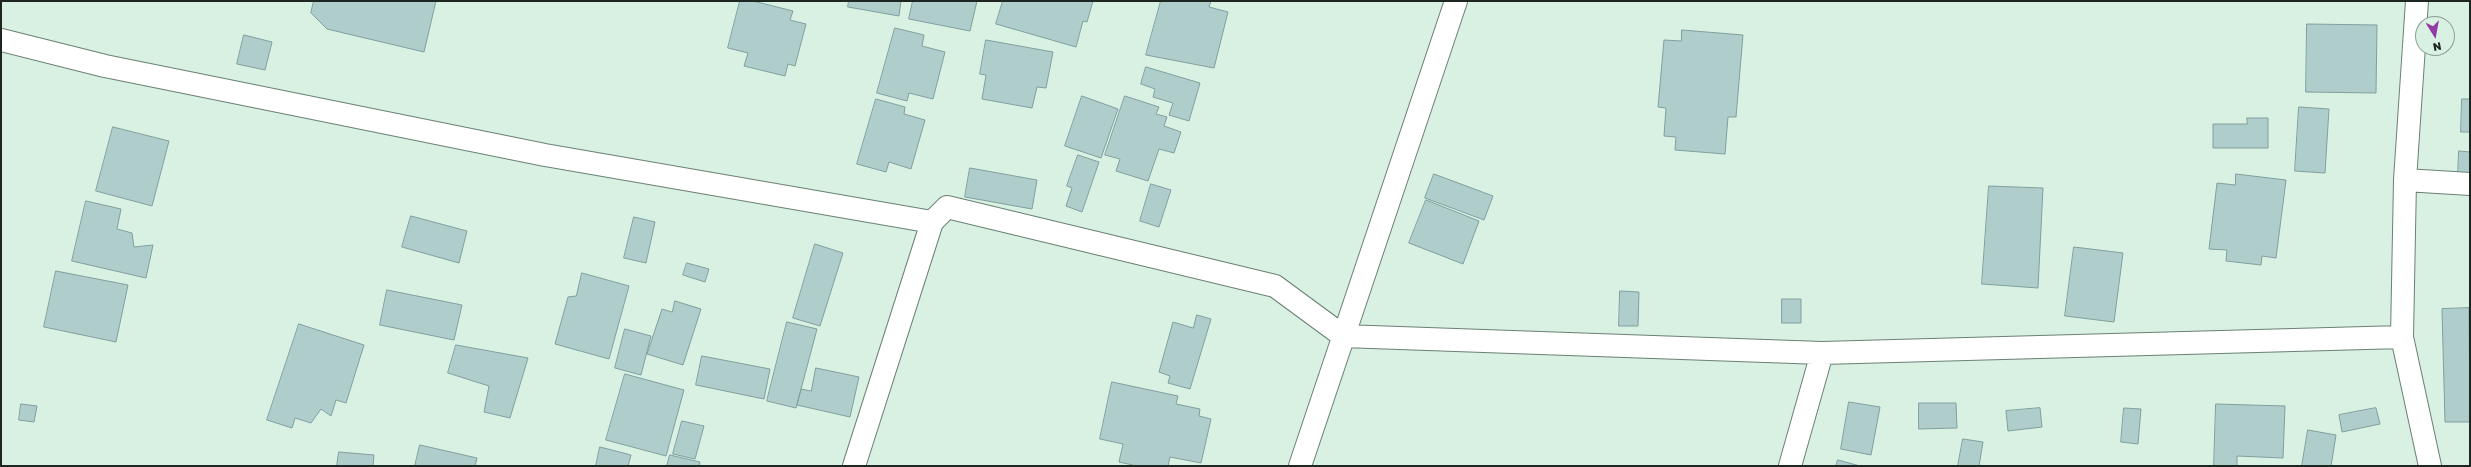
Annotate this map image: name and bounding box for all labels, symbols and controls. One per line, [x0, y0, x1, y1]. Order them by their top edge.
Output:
north arrow [2415, 16, 2455, 56]
text: N [2432, 40, 2443, 54]

